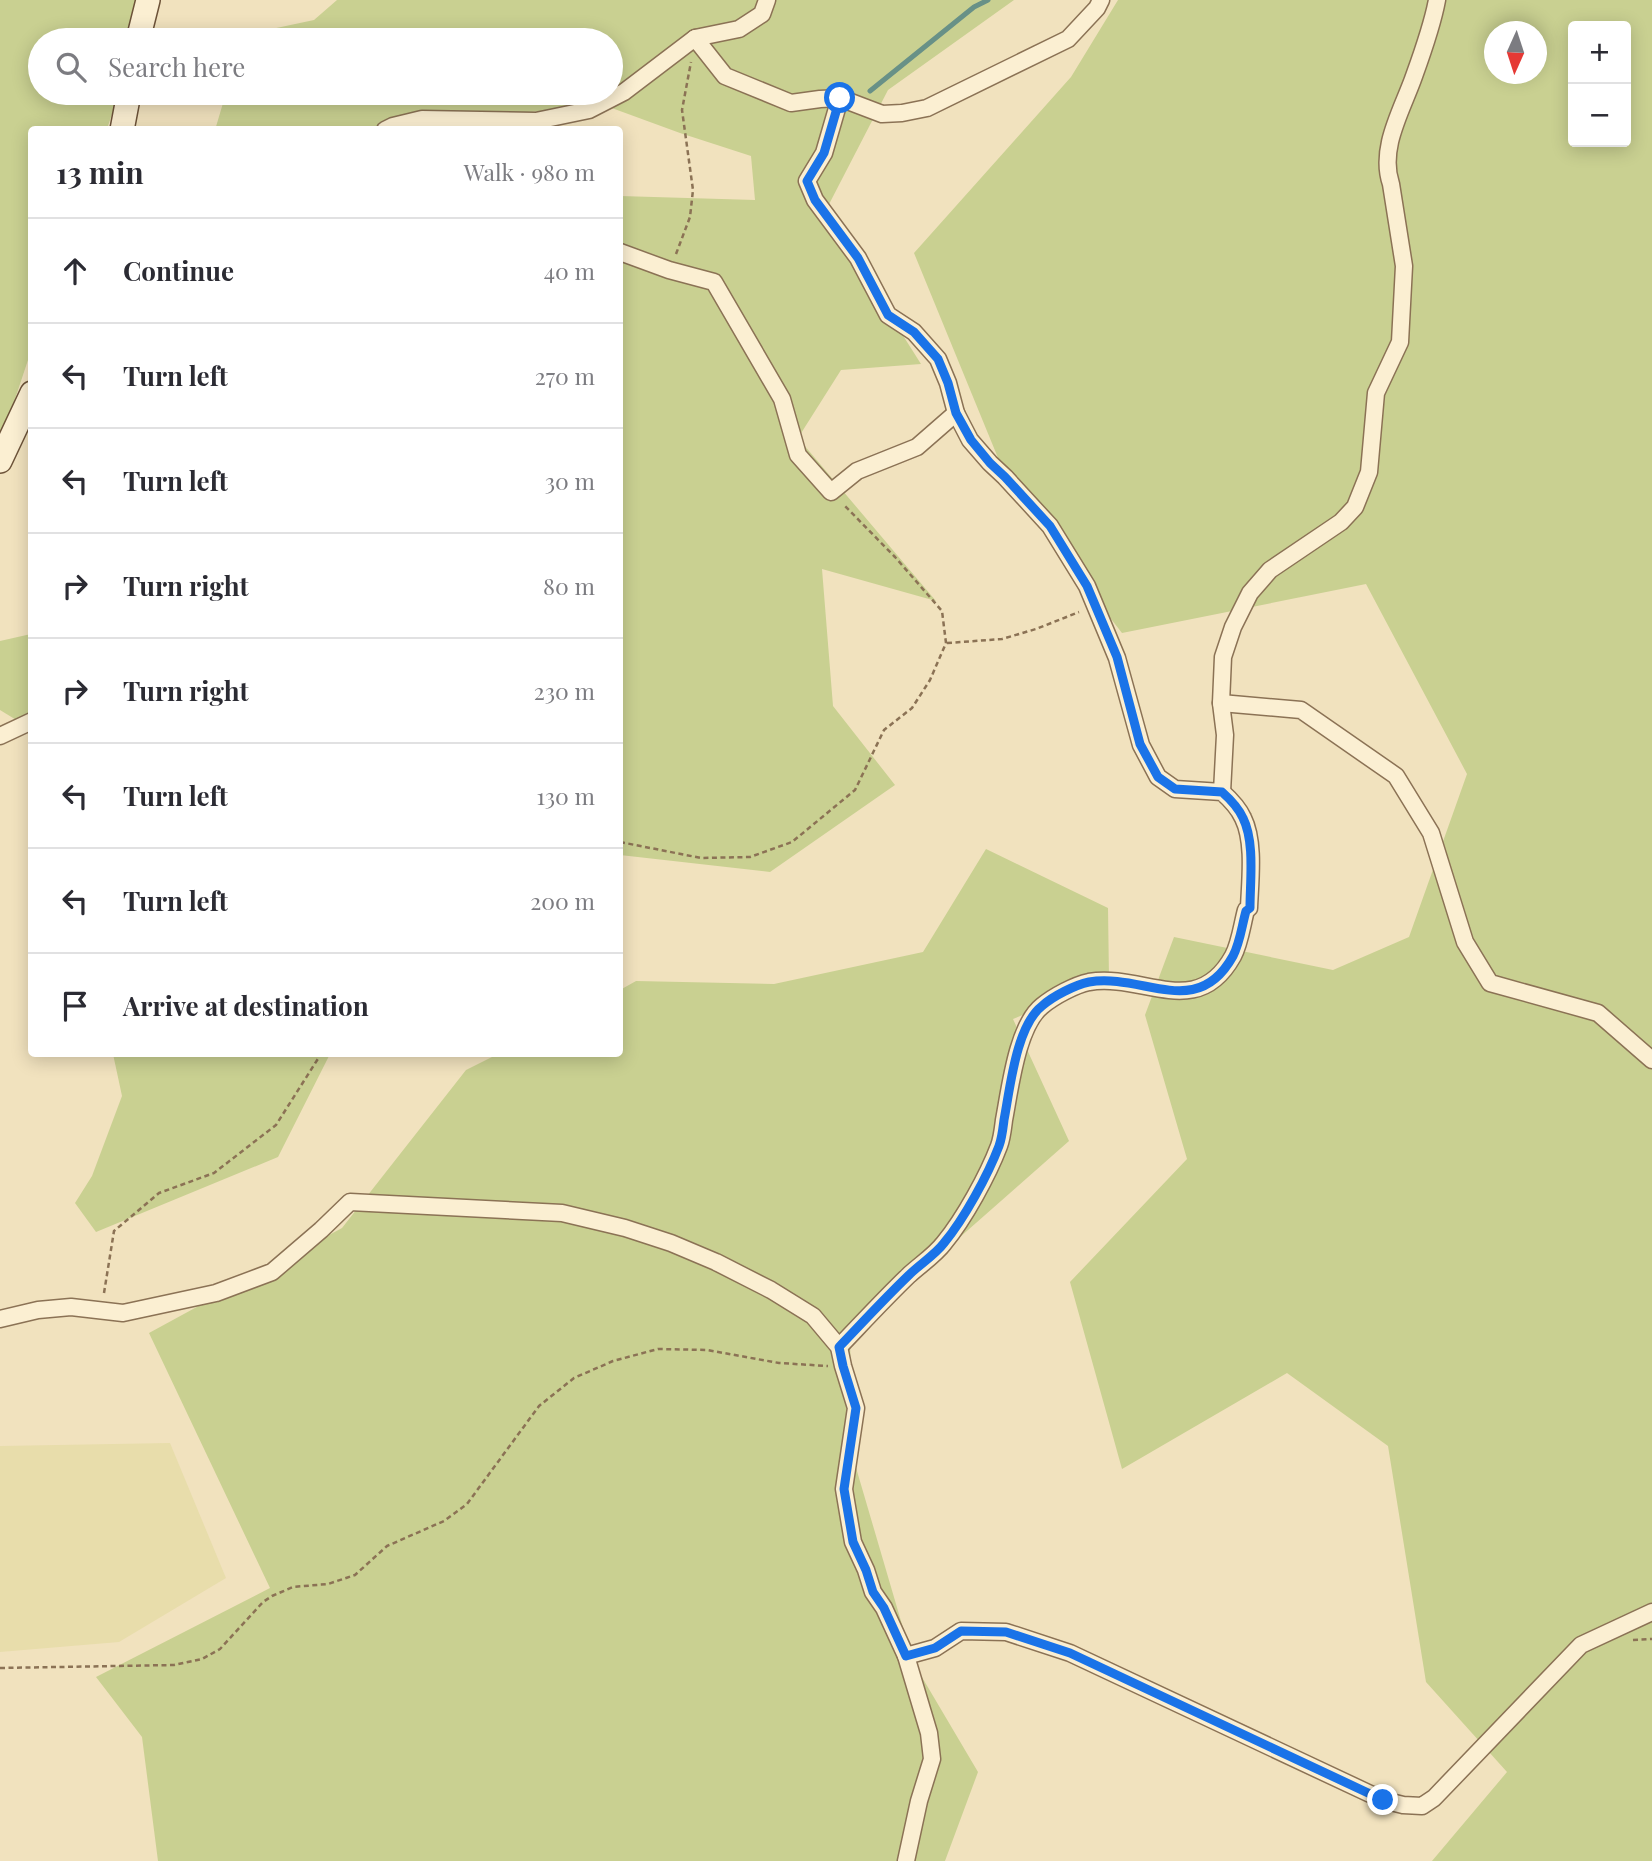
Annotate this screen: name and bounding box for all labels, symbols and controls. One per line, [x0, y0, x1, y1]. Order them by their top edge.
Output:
north arrow [1484, 21, 1547, 84]
map controls [1568, 21, 1631, 147]
button: + [1568, 21, 1631, 84]
search box [28, 28, 623, 105]
icon: search [52, 48, 90, 86]
text: Search here [108, 49, 245, 84]
route start [824, 82, 855, 113]
button: − [1568, 84, 1631, 147]
text: 13 min [56, 152, 144, 192]
text: Walk · 980 m [464, 156, 595, 187]
icon: ahead [56, 252, 94, 290]
text: Continue [123, 253, 234, 288]
text: 40 m [544, 255, 595, 286]
icon: left [56, 357, 94, 395]
text: Turn left [123, 358, 228, 393]
text: 270 m [535, 360, 595, 391]
icon: left [56, 462, 94, 500]
text: Turn left [123, 463, 228, 498]
text: 30 m [545, 465, 595, 496]
icon: right [56, 567, 94, 605]
text: Turn right [123, 568, 249, 603]
text: 80 m [543, 570, 595, 601]
icon: right [56, 672, 94, 710]
text: Turn right [123, 673, 249, 708]
text: 230 m [534, 675, 595, 706]
icon: left [56, 777, 94, 815]
text: Turn left [123, 778, 228, 813]
text: 130 m [537, 780, 595, 811]
icon: left [56, 882, 94, 920]
text: Turn left [123, 883, 228, 918]
text: 200 m [530, 885, 595, 916]
icon: arrive [56, 987, 94, 1025]
text: Arrive at destination [123, 988, 369, 1023]
route end [1367, 1784, 1398, 1815]

